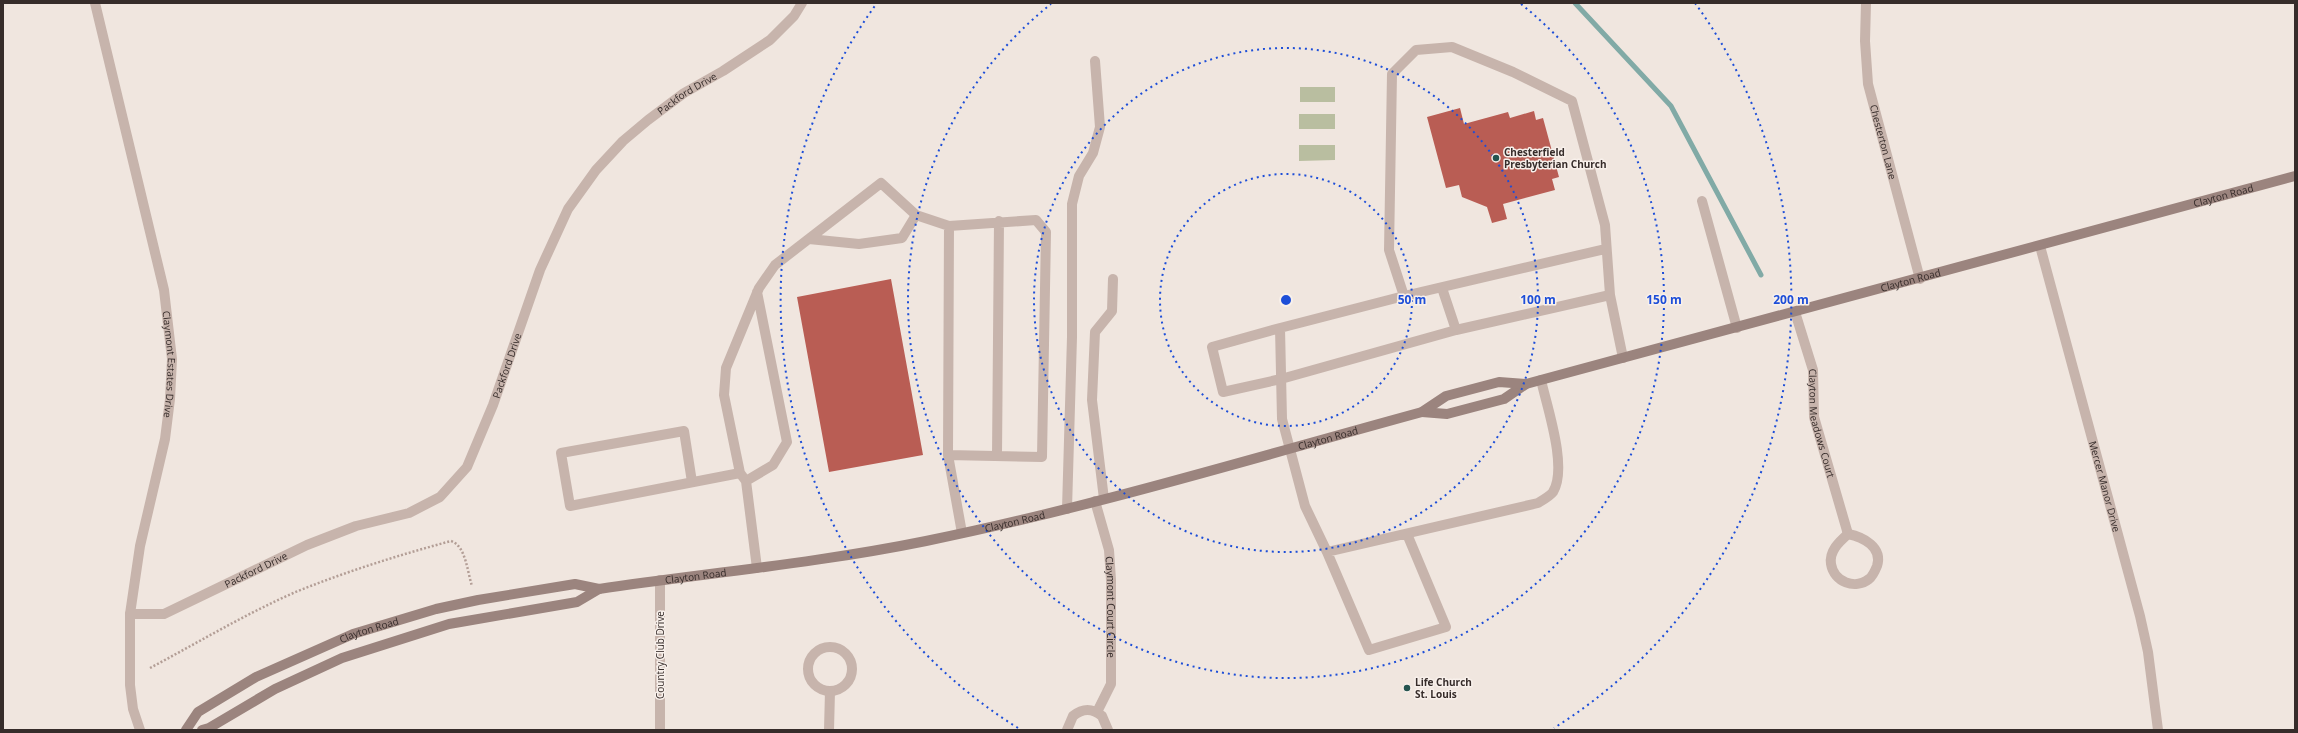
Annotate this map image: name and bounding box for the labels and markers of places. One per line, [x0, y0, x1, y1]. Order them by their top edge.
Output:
place label: Chesterfield Presbyterian Church [1504, 145, 1607, 171]
marker: Chesterfield Presbyterian Church [1491, 153, 1501, 163]
centre of rings [1279, 293, 1293, 307]
place label: Life Church St. Louis [1415, 675, 1472, 701]
marker: Life Church St. Louis [1402, 683, 1412, 693]

